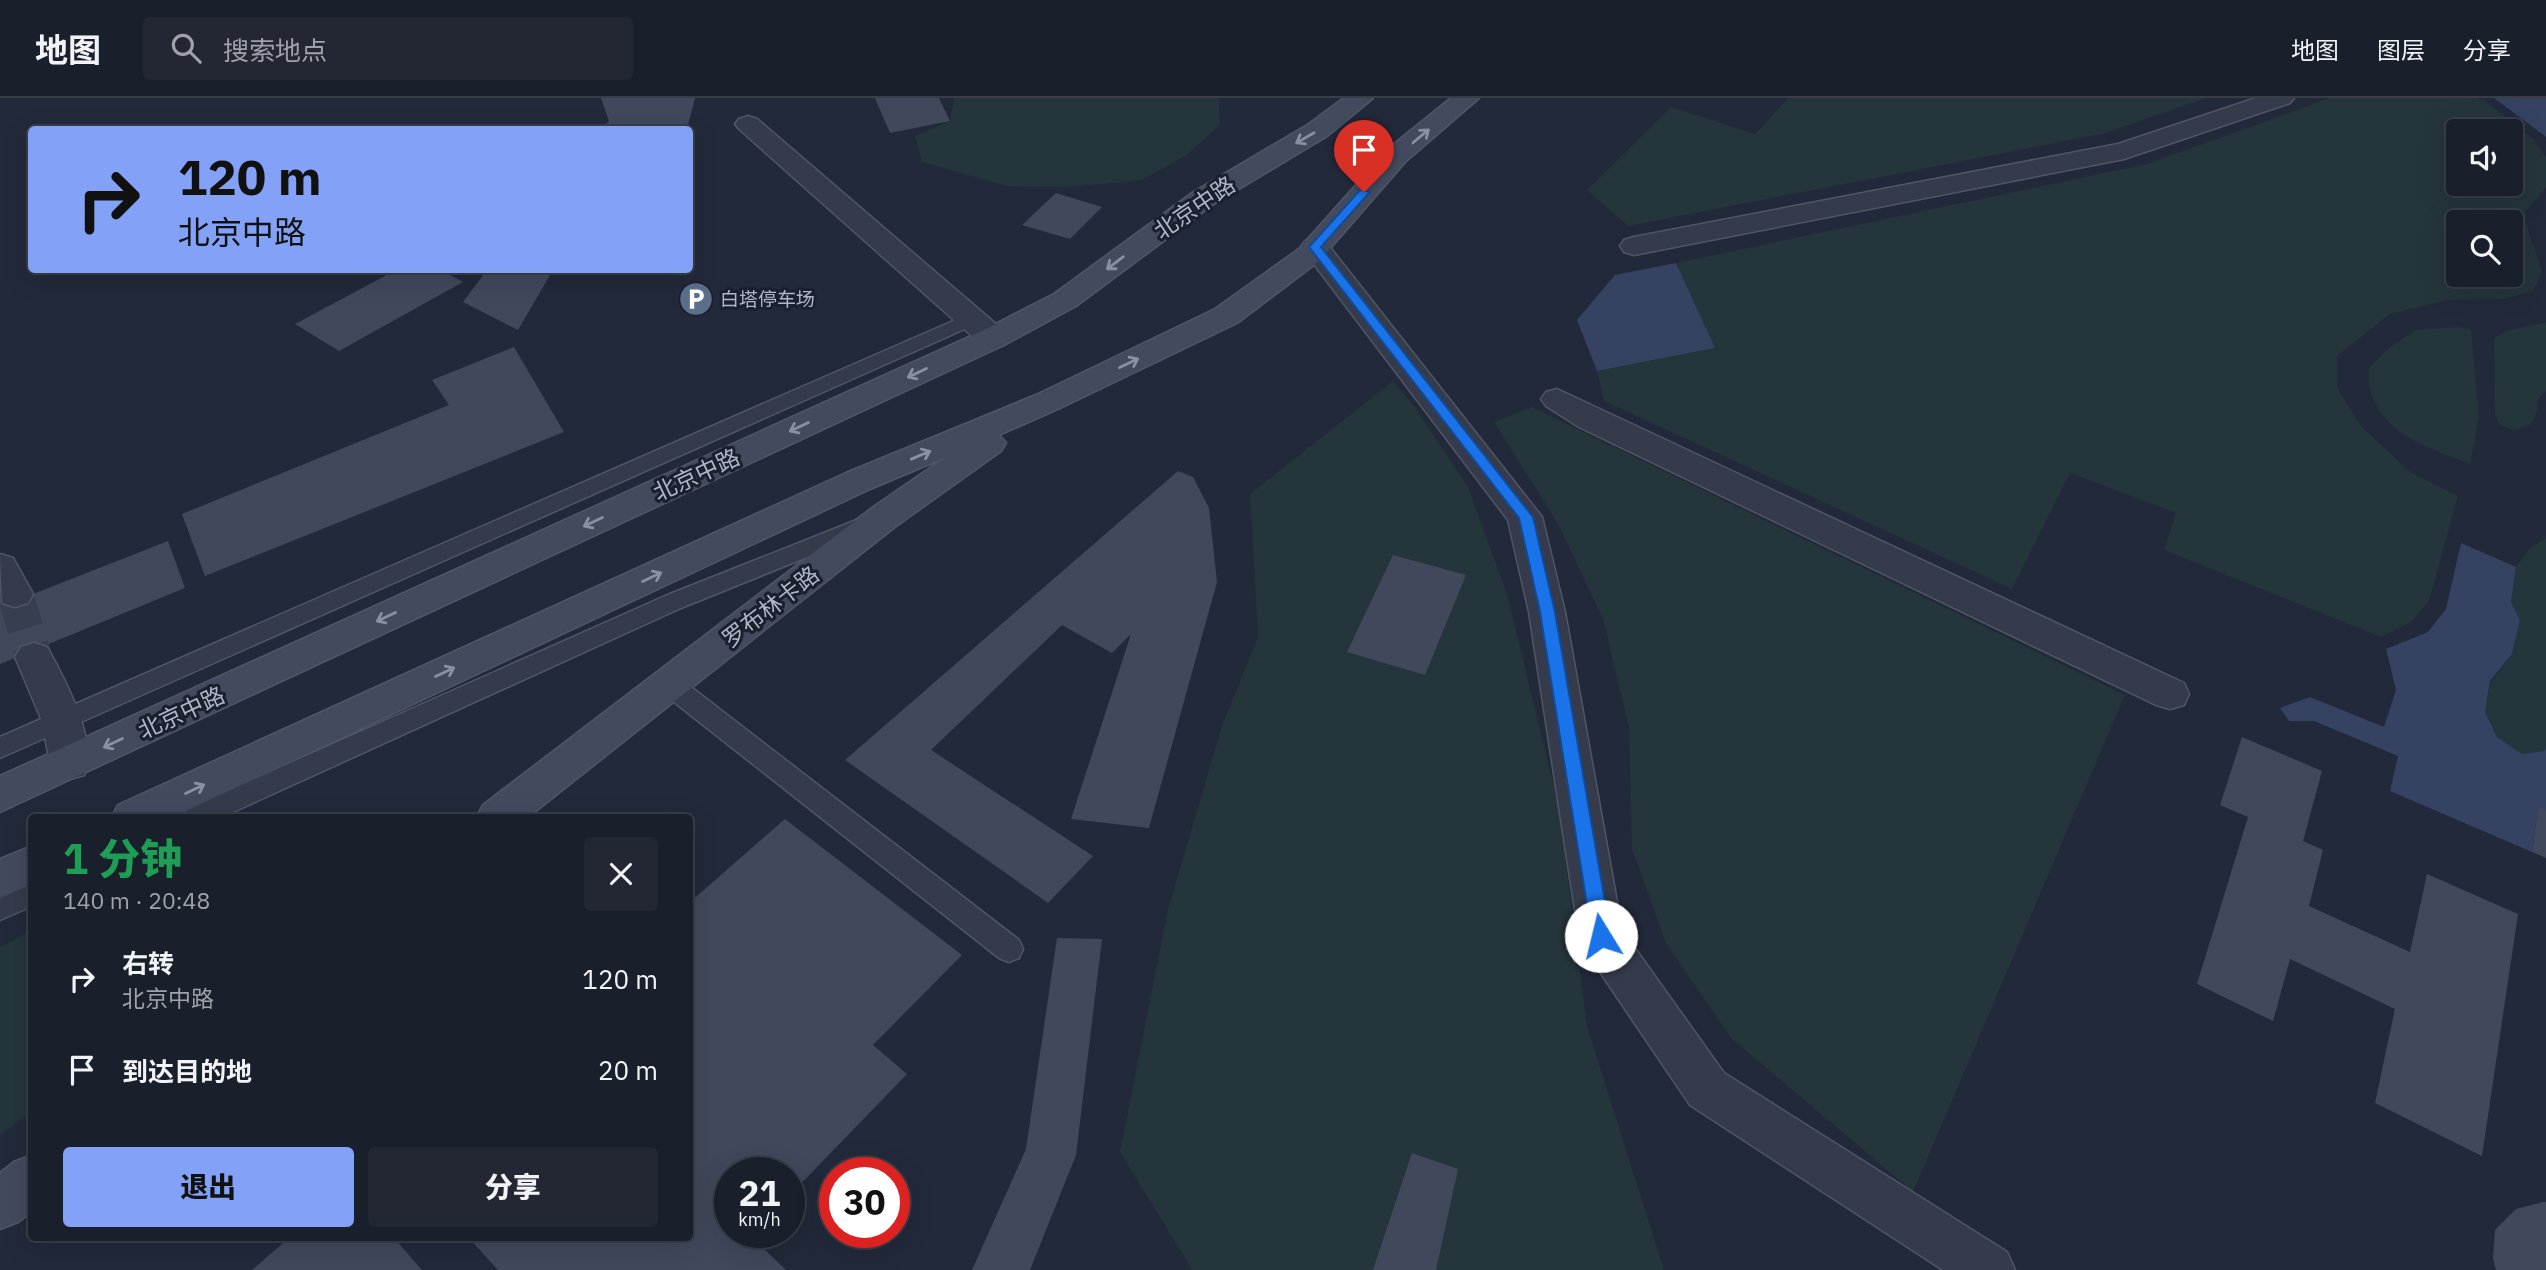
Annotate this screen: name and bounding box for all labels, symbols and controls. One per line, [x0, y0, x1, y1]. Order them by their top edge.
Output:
search box [143, 17, 633, 80]
text: 地图 [35, 28, 101, 71]
icon: search [167, 29, 205, 67]
text: 搜索地点 [223, 33, 327, 67]
text: 地图 [2291, 34, 2339, 66]
text: 图层 [2377, 34, 2425, 66]
text: 分享 [2463, 34, 2511, 66]
map controls [2446, 119, 2523, 287]
button: sound [2446, 119, 2523, 196]
pin [1334, 120, 1394, 192]
one-way arrow [1411, 128, 1429, 144]
one-way arrow [1295, 131, 1315, 145]
icon: arrive [1345, 131, 1383, 169]
text: 120 m [178, 145, 322, 208]
icon: right [63, 154, 154, 245]
street label: 北京中路 [1147, 169, 1241, 245]
button: search [2446, 210, 2523, 287]
text: 北京中路 [178, 211, 306, 253]
one-way arrow [1106, 256, 1125, 270]
parking icon: 白塔停车场 [677, 280, 715, 318]
place label: 白塔停车场 [720, 287, 815, 311]
one-way arrow [1118, 355, 1139, 369]
one-way arrow [907, 367, 928, 380]
one-way arrow [789, 421, 810, 434]
street label: 北京中路 [648, 441, 744, 507]
one-way arrow [910, 448, 931, 461]
one-way arrow [583, 516, 604, 529]
street label: 罗布林卡路 [715, 559, 825, 653]
one-way arrow [641, 570, 662, 583]
one-way arrow [376, 611, 397, 625]
one-way arrow [435, 665, 456, 678]
street label: 北京中路 [133, 679, 229, 745]
one-way arrow [103, 737, 124, 751]
one-way arrow [184, 781, 205, 794]
text: 1 分钟 [63, 831, 182, 886]
button: close [584, 837, 658, 911]
text: 140 m · 20:48 [63, 885, 210, 915]
position arrow [1564, 899, 1638, 973]
text: 右转 [122, 946, 174, 980]
icon: right [63, 960, 101, 998]
text: 120 m [582, 962, 658, 996]
text: 北京中路 [122, 983, 214, 1013]
icon: arrive [63, 1051, 101, 1089]
text: 20 m [598, 1053, 658, 1087]
text: 到达目的地 [122, 1054, 252, 1088]
button: 退出 [63, 1147, 354, 1227]
button: 分享 [368, 1147, 658, 1227]
speed limit sign: 30 [819, 1157, 910, 1248]
text: 21 [738, 1170, 781, 1216]
text: km/h [738, 1208, 781, 1231]

